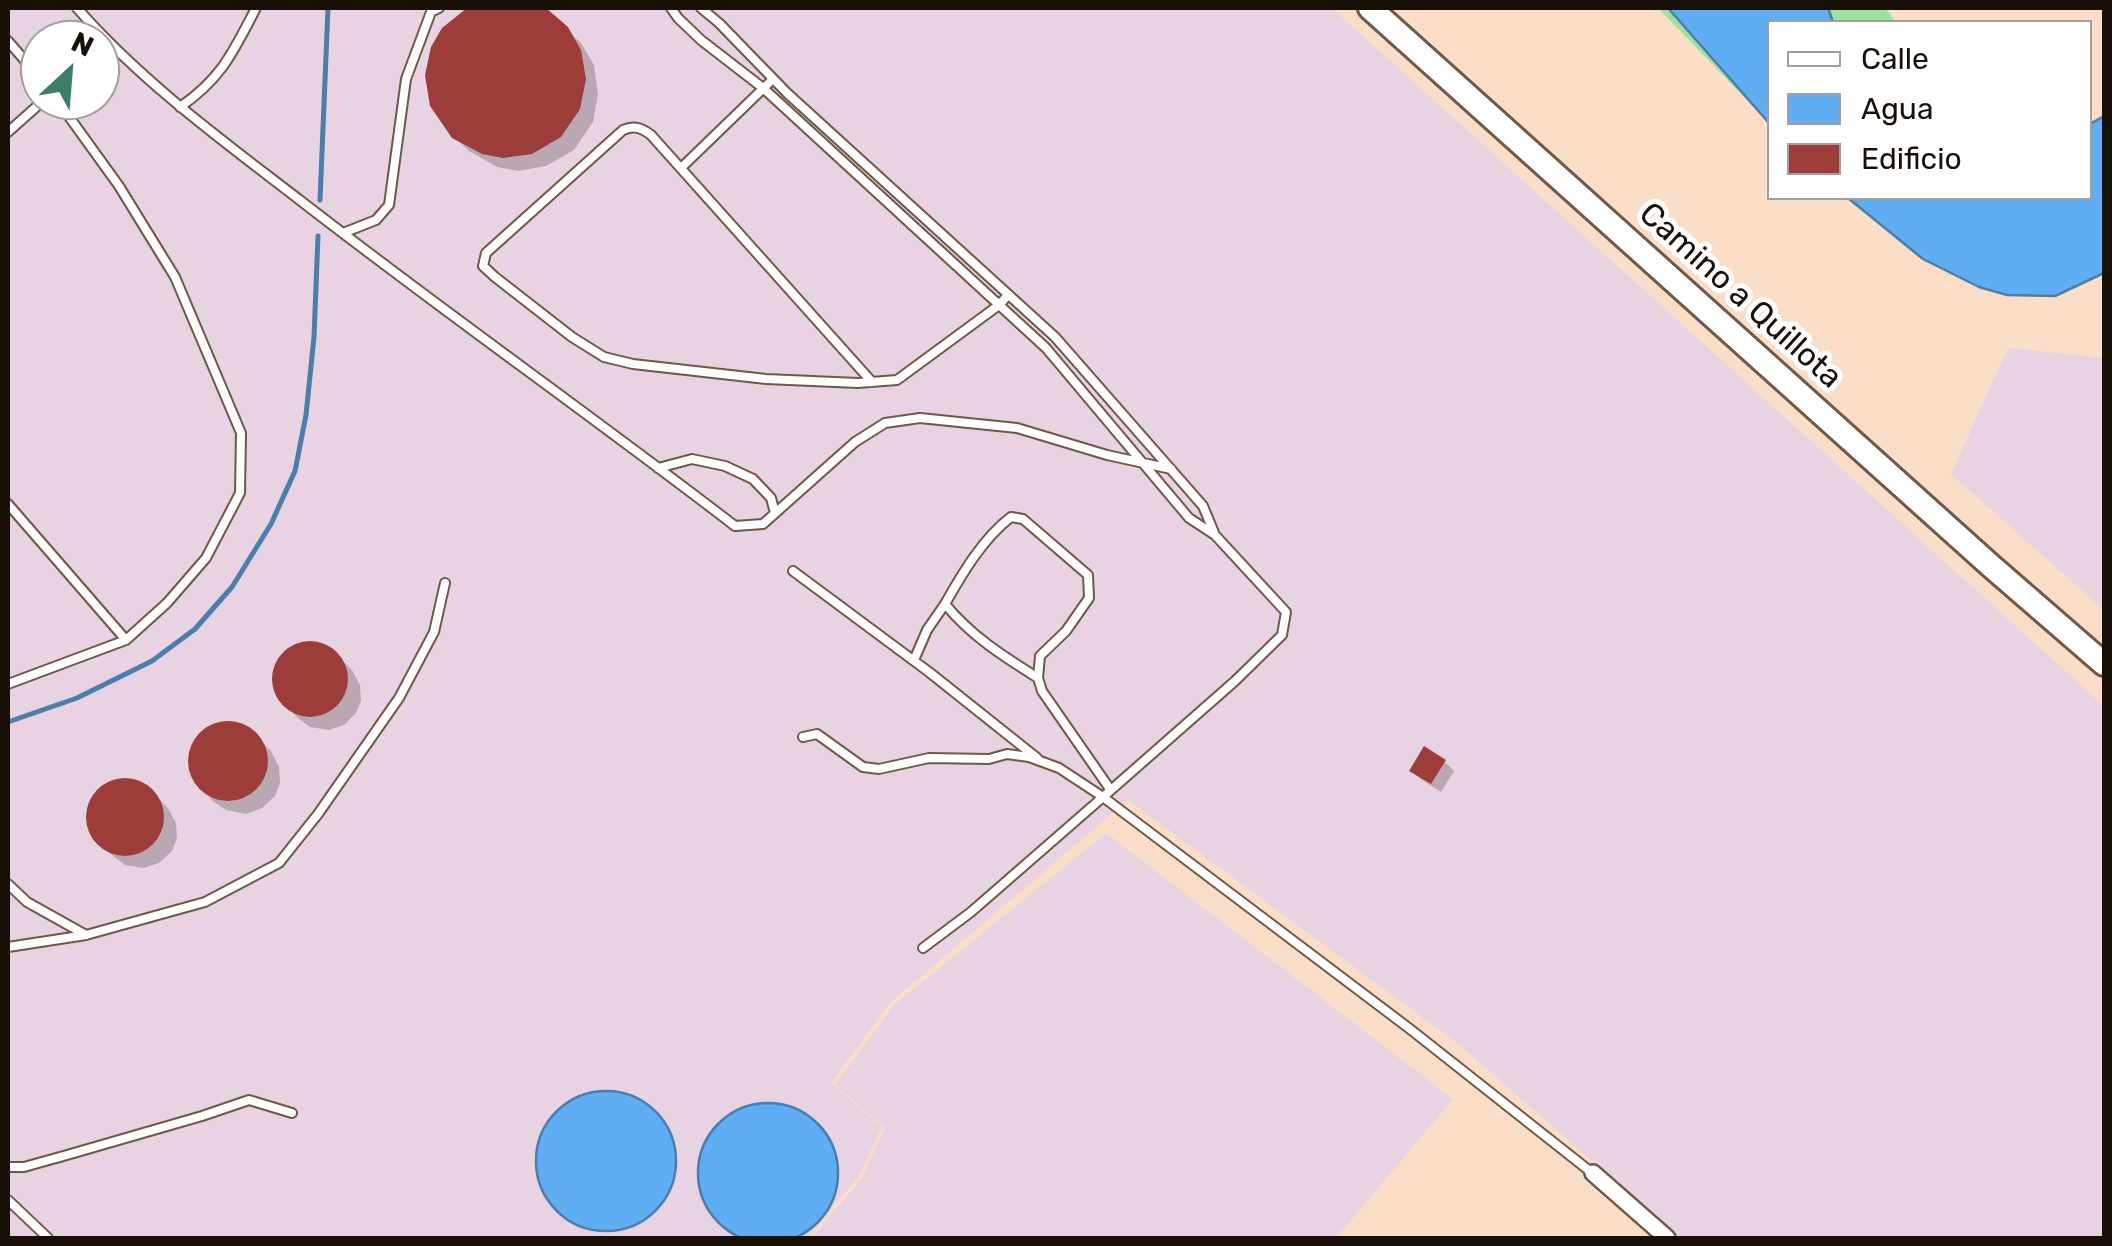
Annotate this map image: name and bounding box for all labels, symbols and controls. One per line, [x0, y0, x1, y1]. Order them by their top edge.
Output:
north arrow [20, 20, 120, 120]
legend [1767, 20, 2092, 200]
text: N [66, 25, 99, 64]
text: Calle [1861, 41, 1929, 77]
text: Agua [1861, 91, 1933, 127]
text: Edificio [1861, 141, 1962, 177]
street label: Camino a Quillota [1631, 195, 1849, 397]

